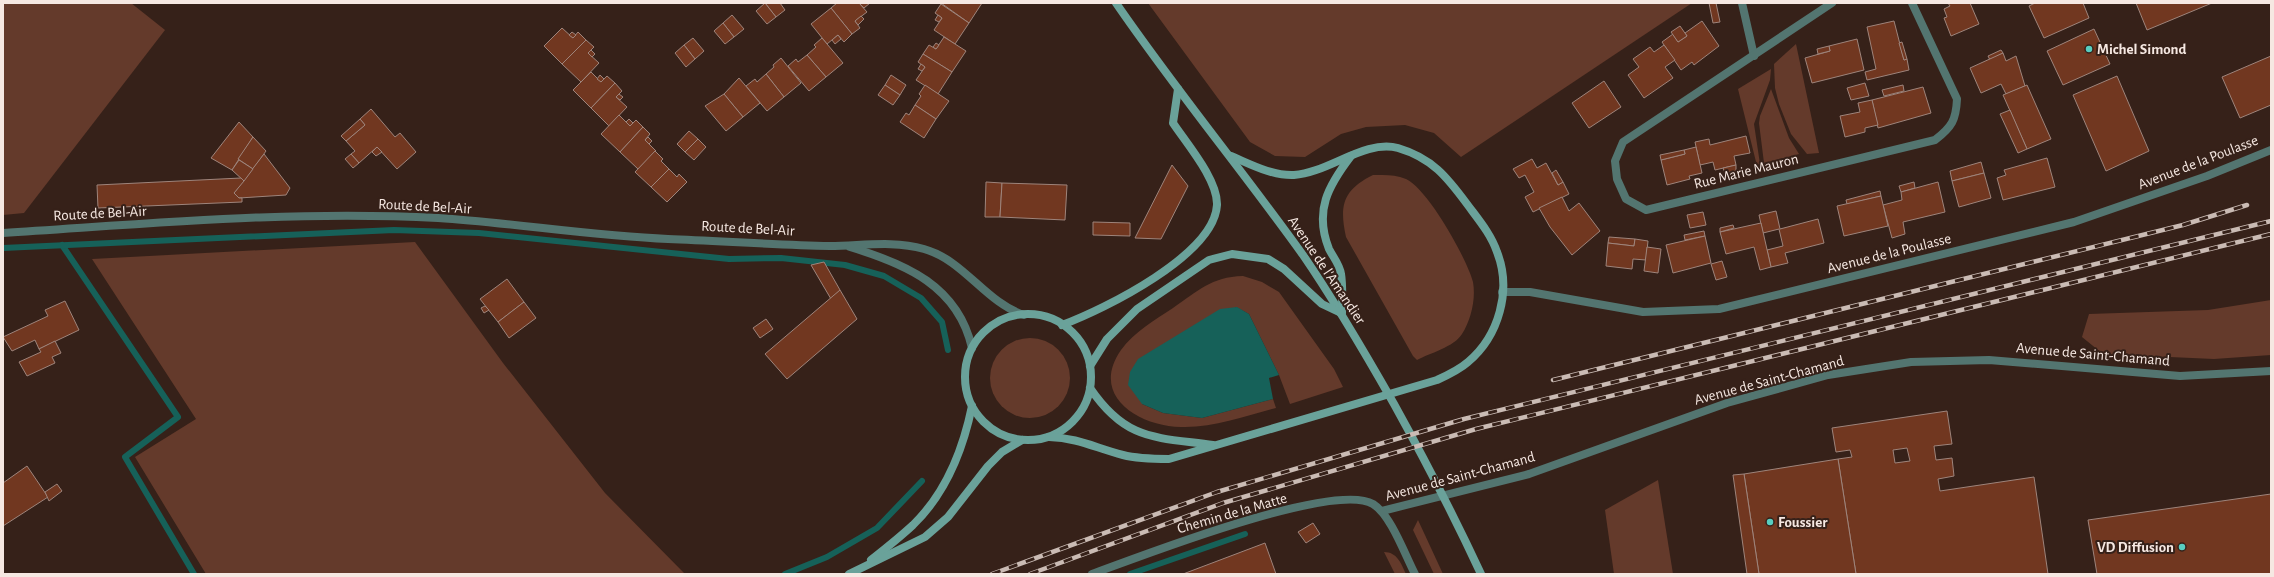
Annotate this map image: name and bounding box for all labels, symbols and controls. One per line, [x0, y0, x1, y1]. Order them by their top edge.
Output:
place label: Michel Simond [2097, 42, 2187, 57]
marker: Michel Simond [2084, 44, 2094, 54]
street label: Avenue de la Poulasse [2136, 133, 2260, 192]
street label: Rue Marie Mauron [1692, 151, 1800, 192]
street label: Route de Bel-Air [378, 197, 472, 216]
street label: Route de Bel-Air [53, 204, 147, 223]
street label: Avenue de l'Amandier [1285, 214, 1368, 327]
street label: Route de Bel-Air [701, 219, 795, 238]
street label: Avenue de la Poulasse [1826, 231, 1953, 276]
street label: Avenue de Saint-Chamand [2015, 340, 2171, 369]
street label: Avenue de Saint-Chamand [1693, 353, 1846, 408]
street label: Avenue de Saint-Chamand [1384, 449, 1537, 504]
street label: Chemin de la Matte [1176, 491, 1289, 536]
place label: Foussier [1778, 515, 1828, 530]
marker: Foussier [1765, 517, 1775, 527]
place label: VD Diffusion [2097, 540, 2174, 555]
marker: VD Diffusion [2177, 542, 2187, 552]

